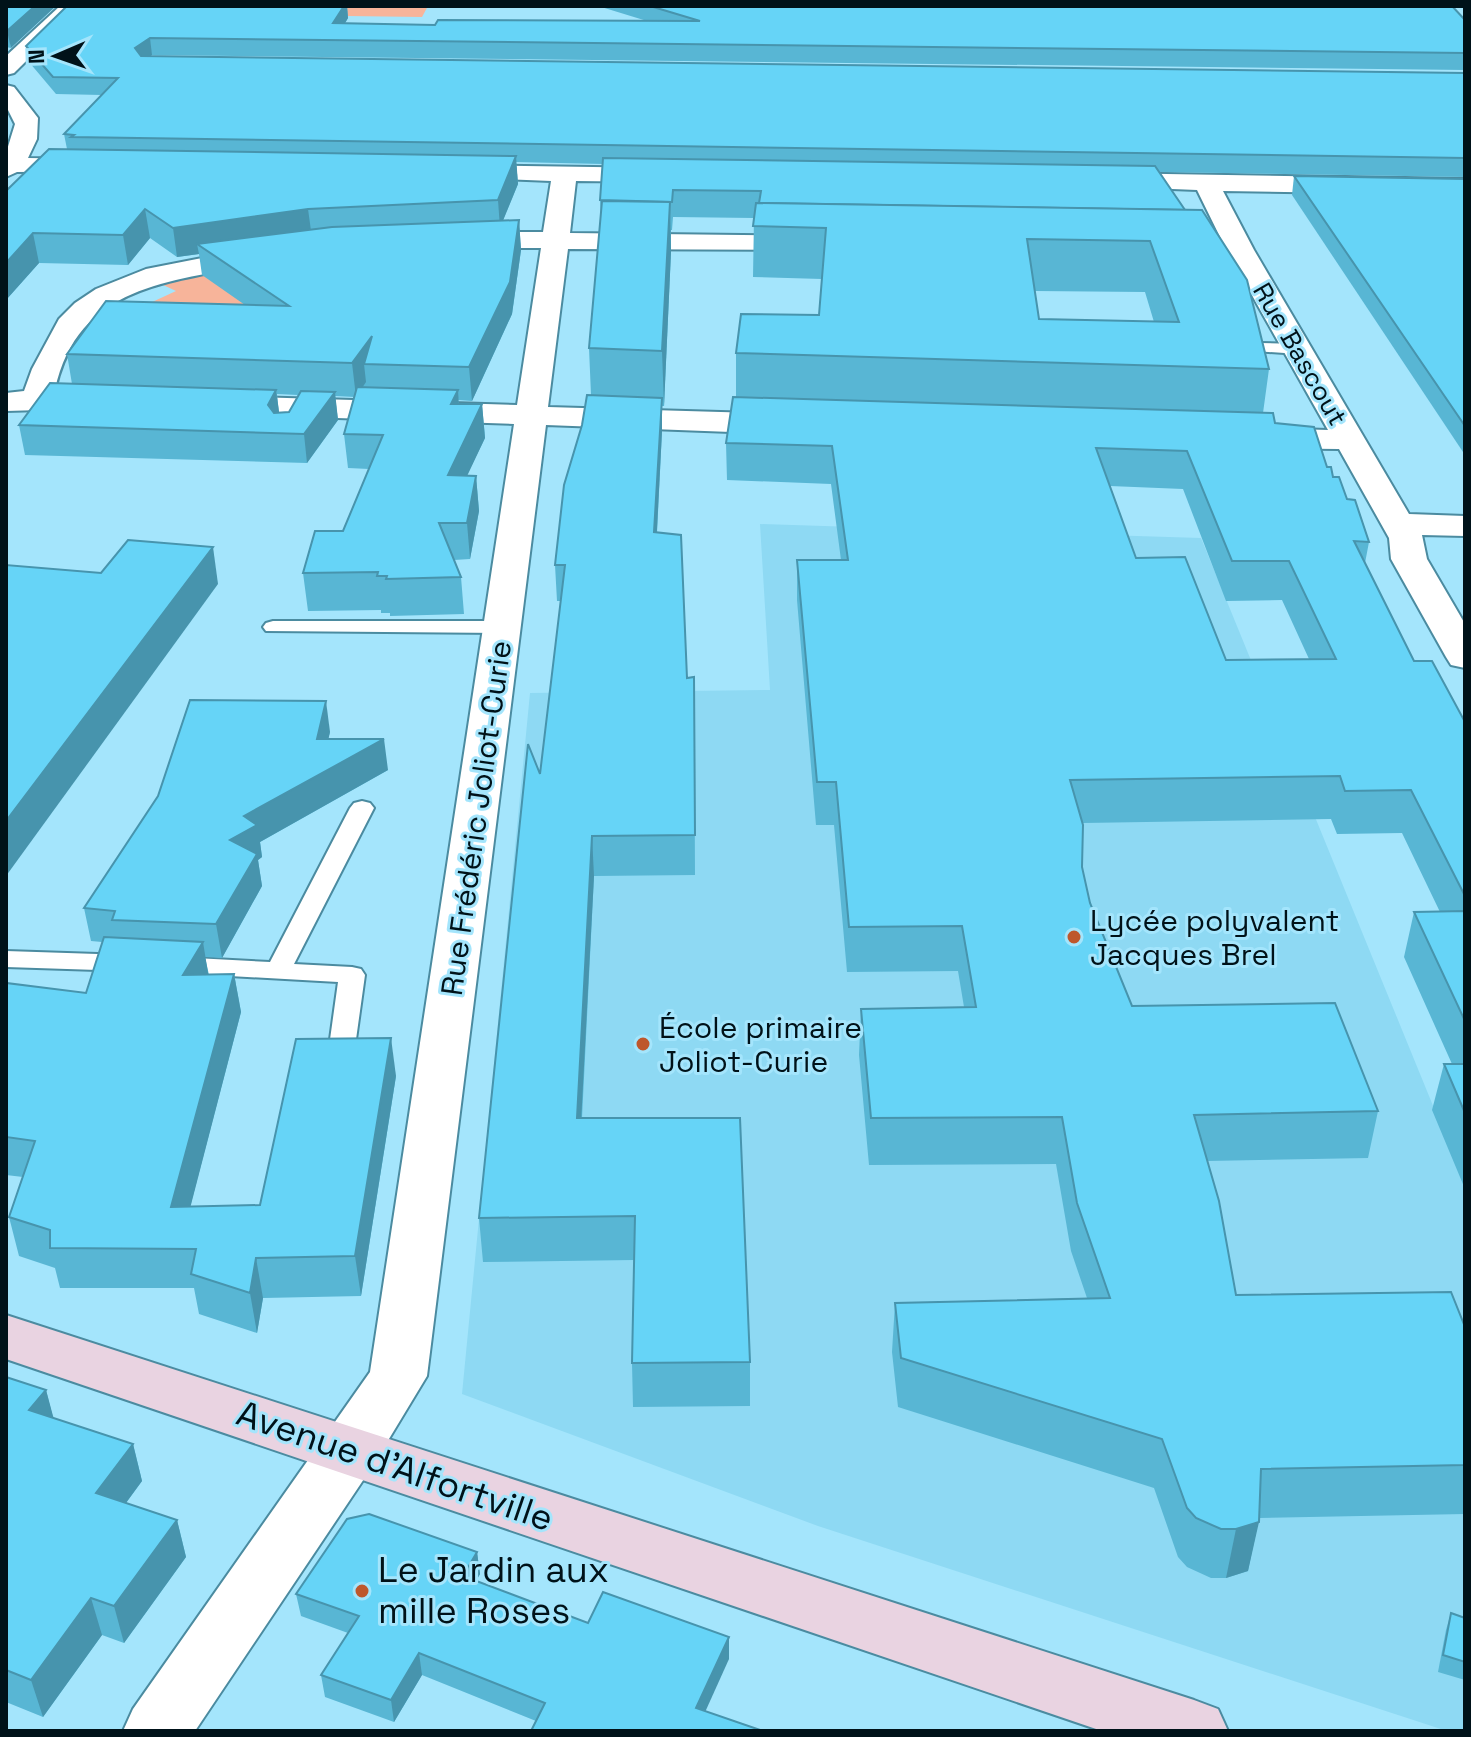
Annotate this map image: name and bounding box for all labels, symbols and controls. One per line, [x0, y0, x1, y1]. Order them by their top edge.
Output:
north arrow [16, 16, 96, 96]
text: N [22, 49, 50, 65]
street label: Rue Bascout [1245, 276, 1355, 432]
street label: Rue Frédéric Joliot-Curie [432, 638, 520, 998]
place label: Lycée polyvalent Jacques Brel [1090, 901, 1339, 974]
marker: Lycée polyvalent Jacques Brel [1065, 928, 1083, 946]
place label: École primaire Joliot-Curie [659, 1008, 862, 1081]
marker: École primaire Joliot-Curie [634, 1035, 652, 1053]
street label: Avenue d'Alfortville [231, 1390, 559, 1542]
place label: Le Jardin aux mille Roses [378, 1547, 609, 1634]
marker: Le Jardin aux mille Roses [353, 1582, 371, 1600]

